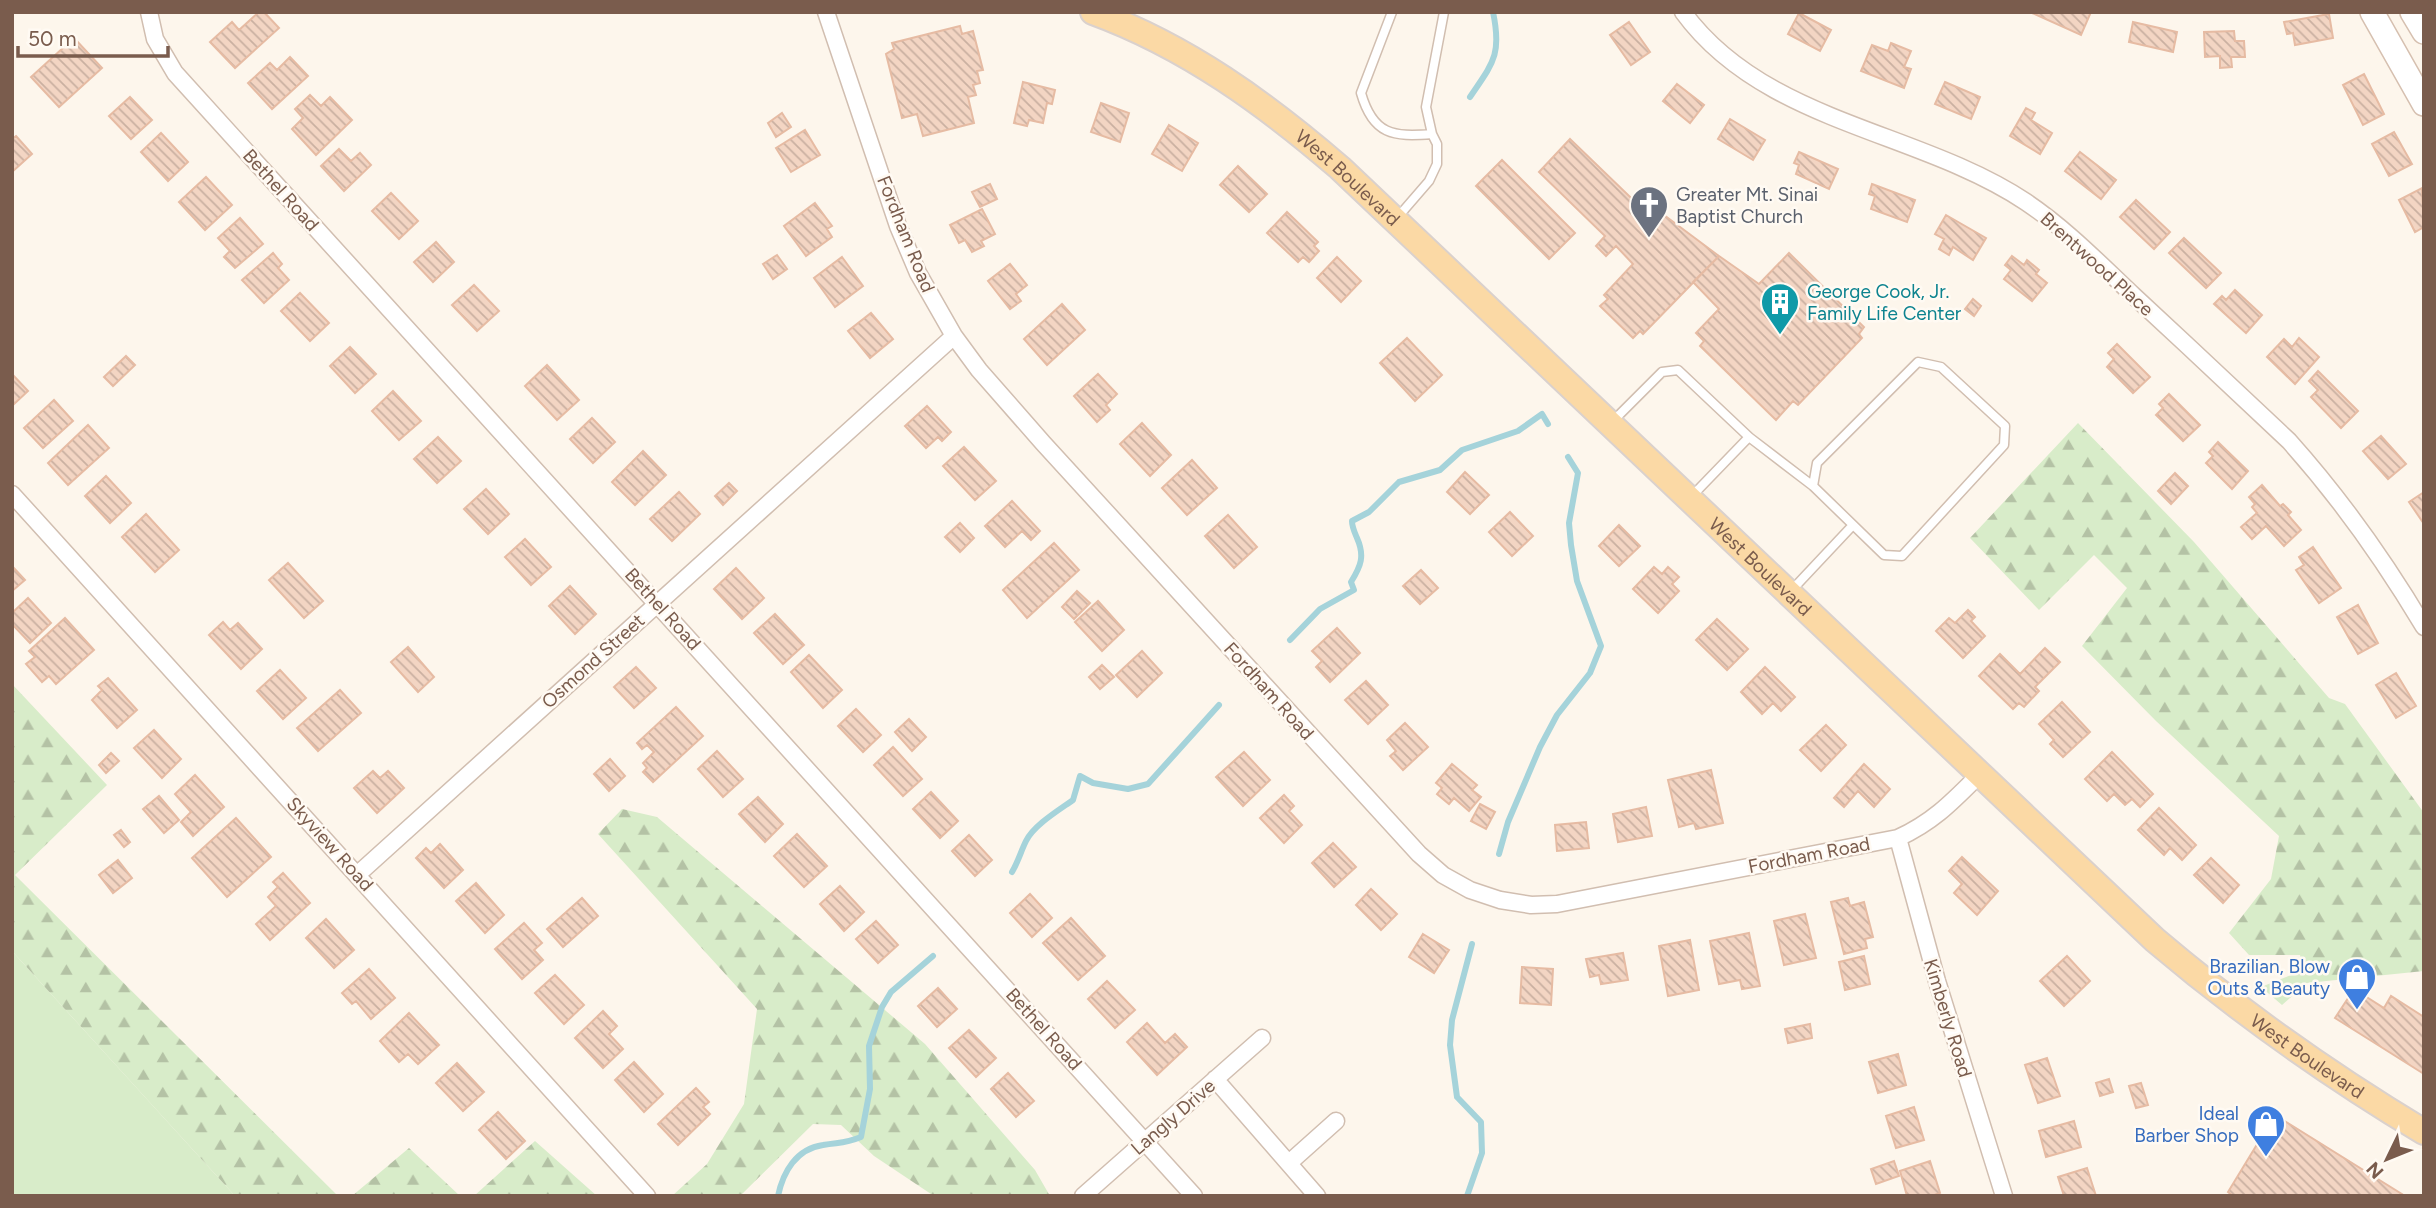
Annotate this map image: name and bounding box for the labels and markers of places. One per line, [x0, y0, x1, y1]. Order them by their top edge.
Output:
place label: Greater Mt. Sinai Baptist Church [1676, 183, 1818, 228]
church icon: Greater Mt. Sinai Baptist Church [1628, 184, 1670, 239]
place label: George Cook, Jr. Family Life Center [1807, 280, 1962, 325]
building icon: George Cook, Jr. Family Life Center [1759, 281, 1801, 336]
place label: Brazilian, Blow Outs & Beauty [2208, 955, 2330, 1000]
shop icon: Brazilian, Blow Outs & Beauty [2336, 956, 2378, 1011]
place label: Ideal Barber Shop [2134, 1102, 2239, 1147]
shop icon: Ideal Barber Shop [2245, 1103, 2287, 1158]

